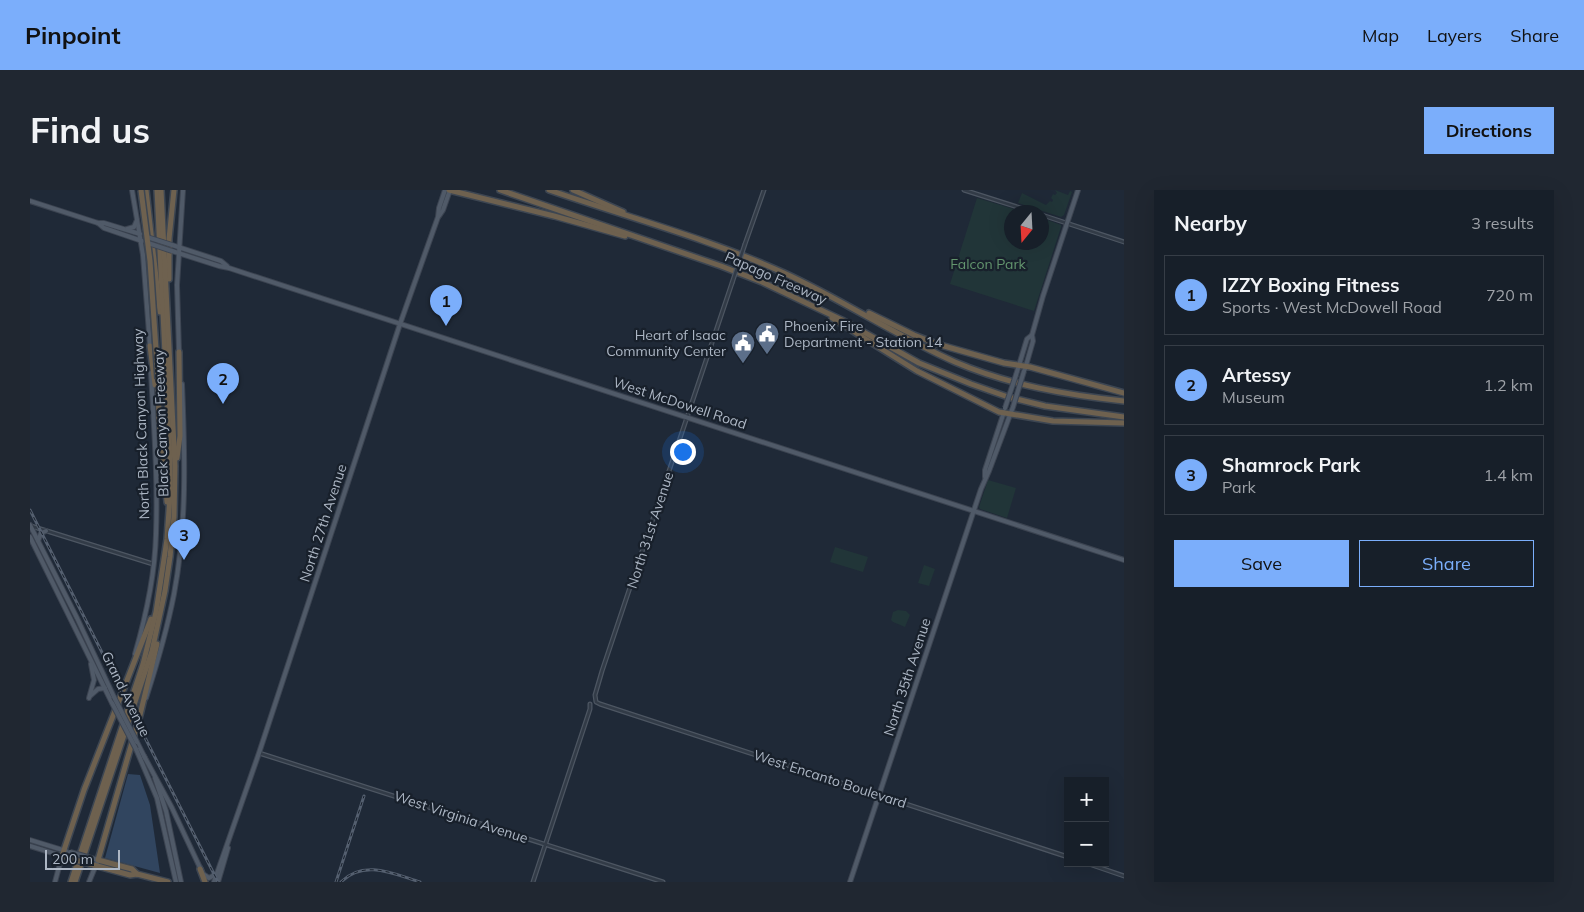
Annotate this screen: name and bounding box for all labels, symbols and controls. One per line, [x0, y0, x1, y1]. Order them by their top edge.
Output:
text: Pinpoint [25, 20, 121, 50]
text: Map [1362, 24, 1399, 47]
text: Layers [1427, 24, 1482, 47]
text: Share [1510, 24, 1559, 47]
button: Directions [1424, 107, 1554, 154]
text: Find us [30, 108, 150, 152]
north arrow [1004, 205, 1049, 250]
text: Nearby [1174, 210, 1247, 236]
text: 3 results [1471, 213, 1534, 233]
street label: Papago Freeway [722, 247, 830, 309]
park label: Falcon Park [950, 255, 1027, 273]
text: IZZY Boxing Fitness [1222, 273, 1400, 297]
pin: 1 [430, 285, 462, 326]
text: 1 [1186, 285, 1196, 305]
text: 720 m [1486, 285, 1533, 305]
text: Sports · West McDowell Road [1222, 297, 1442, 317]
place label: Phoenix Fire Department - Station 14 [784, 317, 943, 351]
public building icon: Phoenix Fire Department - Station 14 [754, 321, 780, 355]
place label: Heart of Isaac Community Center [606, 326, 727, 360]
street label: North Black Canyon Highway [129, 328, 153, 520]
public building icon: Heart of Isaac Community Center [730, 330, 756, 364]
street label: Black Canyon Freeway [149, 348, 173, 497]
pin: 2 [207, 363, 239, 404]
text: Artessy [1222, 363, 1291, 387]
street label: West McDowell Road [611, 373, 749, 433]
text: 2 [1186, 375, 1196, 395]
text: 1.2 km [1484, 375, 1533, 395]
text: Museum [1222, 387, 1285, 407]
your location [670, 439, 696, 465]
text: Shamrock Park [1222, 453, 1360, 477]
street label: North 27th Avenue [295, 462, 351, 584]
text: 3 [1186, 465, 1196, 485]
text: 1.4 km [1484, 465, 1533, 485]
street label: North 31st Avenue [623, 469, 677, 591]
text: Park [1222, 477, 1256, 497]
pin: 3 [168, 519, 200, 560]
button: Save [1174, 540, 1349, 587]
button: Share [1359, 540, 1534, 587]
street label: North 35th Avenue [879, 616, 935, 738]
street label: Grand Avenue [98, 648, 154, 740]
street label: West Encanto Boulevard [751, 746, 909, 812]
map controls [1064, 777, 1109, 867]
button: + [1064, 777, 1109, 822]
street label: West Virginia Avenue [392, 787, 530, 847]
button: − [1064, 822, 1109, 867]
scale bar [45, 847, 120, 870]
text: 200 m [52, 850, 93, 868]

